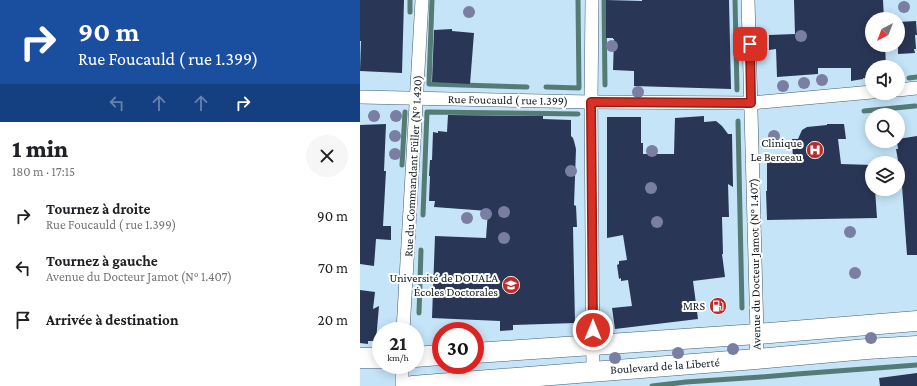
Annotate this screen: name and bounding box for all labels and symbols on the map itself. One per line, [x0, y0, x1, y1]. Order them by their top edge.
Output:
north arrow [865, 12, 905, 52]
pin [733, 27, 767, 61]
street label: Rue du Commandant Füller (N° 1.420) [401, 75, 425, 257]
street label: Rue Foucauld ( rue 1.399) [448, 92, 568, 108]
place label: Clinique Le Berceau [751, 136, 803, 164]
hospital icon: Clinique Le Berceau [805, 140, 825, 160]
street label: Avenue du Docteur Jamot (N° 1.407) [747, 178, 763, 350]
place label: Université de DOUALA Écoles Doctorales [389, 271, 498, 299]
school or university icon: Université de DOUALA Écoles Doctorales [501, 275, 521, 295]
fuel station icon: MRS [708, 296, 728, 316]
place label: MRS [683, 299, 705, 313]
position arrow [572, 309, 614, 351]
speed limit sign: 30 [432, 322, 484, 374]
street label: Boulevard de la Liberté [610, 355, 720, 377]

